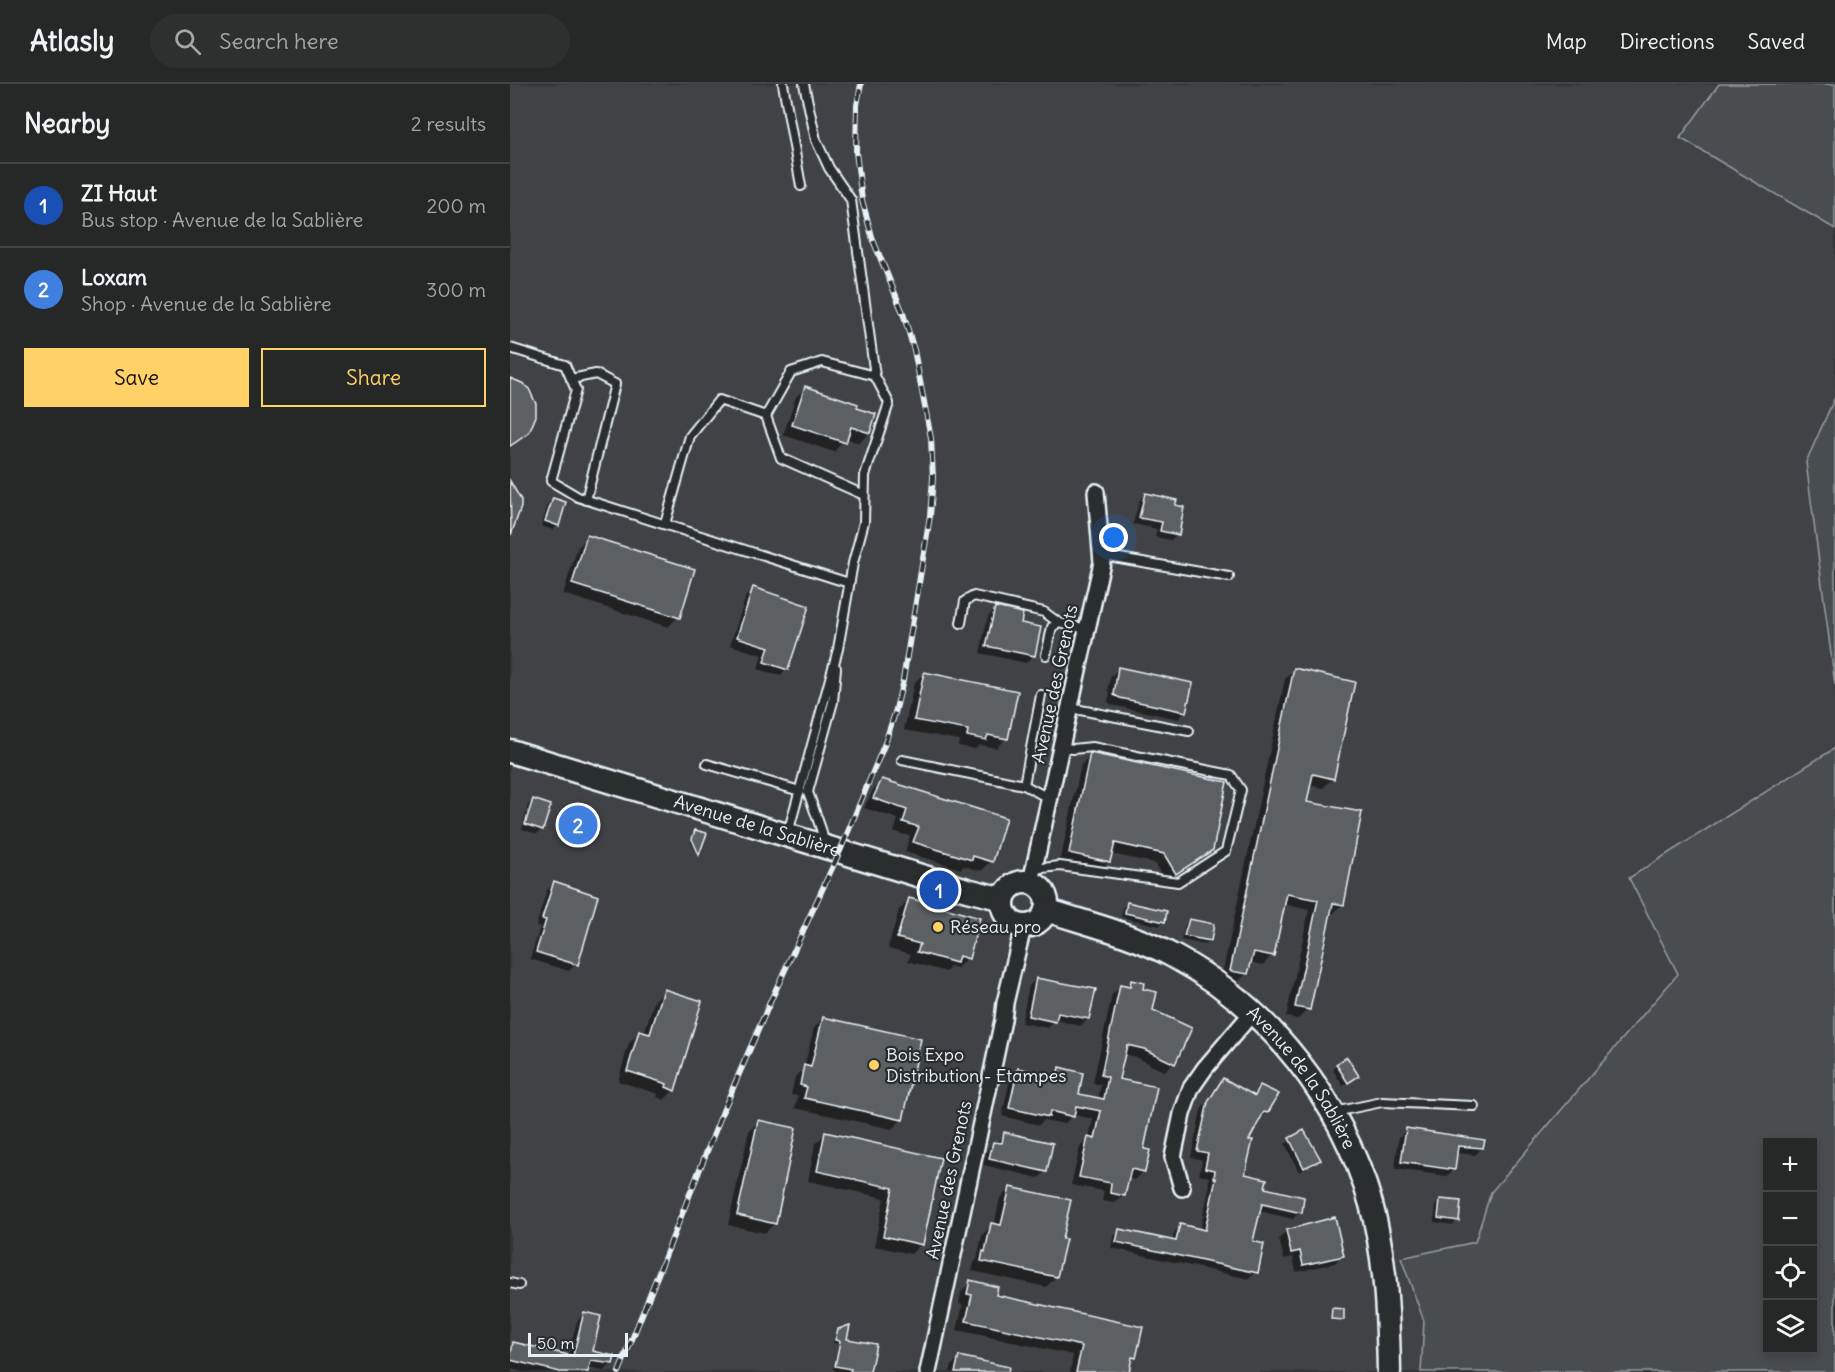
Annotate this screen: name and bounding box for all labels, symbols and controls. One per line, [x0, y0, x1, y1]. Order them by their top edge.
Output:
search box [150, 14, 570, 68]
text: Atlasly [30, 23, 114, 59]
icon: search [171, 25, 204, 58]
text: Search here [219, 27, 339, 55]
text: Map [1546, 28, 1587, 55]
text: Directions [1620, 28, 1714, 55]
text: Saved [1747, 28, 1805, 55]
text: Nearby [24, 107, 110, 140]
text: 2 results [411, 111, 486, 136]
text: ZI Haut [81, 179, 157, 207]
text: 1 [40, 193, 47, 218]
text: 200 m [426, 193, 486, 218]
text: Bus stop · Avenue de la Sablière [81, 207, 363, 232]
text: Loxam [81, 263, 147, 291]
text: 2 [38, 277, 49, 302]
text: 300 m [426, 277, 486, 302]
text: Shop · Avenue de la Sablière [81, 291, 332, 316]
button: Save [24, 348, 249, 407]
button: Share [261, 348, 486, 407]
your location [1099, 523, 1128, 552]
street label: Avenue des Grenots [1026, 603, 1083, 765]
street label: Avenue de la Sablière [671, 790, 843, 862]
pin: 2 [558, 802, 598, 848]
pin: 1 [920, 868, 958, 912]
place label: Réseau pro [950, 915, 1041, 938]
marker: Réseau pro [931, 920, 945, 934]
street label: Avenue de la Sablière [1242, 1001, 1361, 1152]
place label: Bois Expo Distribution - Etampes [886, 1043, 1066, 1087]
marker: Bois Expo Distribution - Etampes [867, 1058, 881, 1072]
street label: Avenue des Grenots [920, 1099, 977, 1261]
map controls [1763, 1138, 1817, 1354]
button: + [1763, 1138, 1817, 1192]
button: − [1763, 1192, 1817, 1246]
button: locate [1763, 1246, 1817, 1300]
button: layers [1763, 1300, 1817, 1354]
scale bar [528, 1330, 628, 1358]
text: 50 m [537, 1333, 575, 1353]

